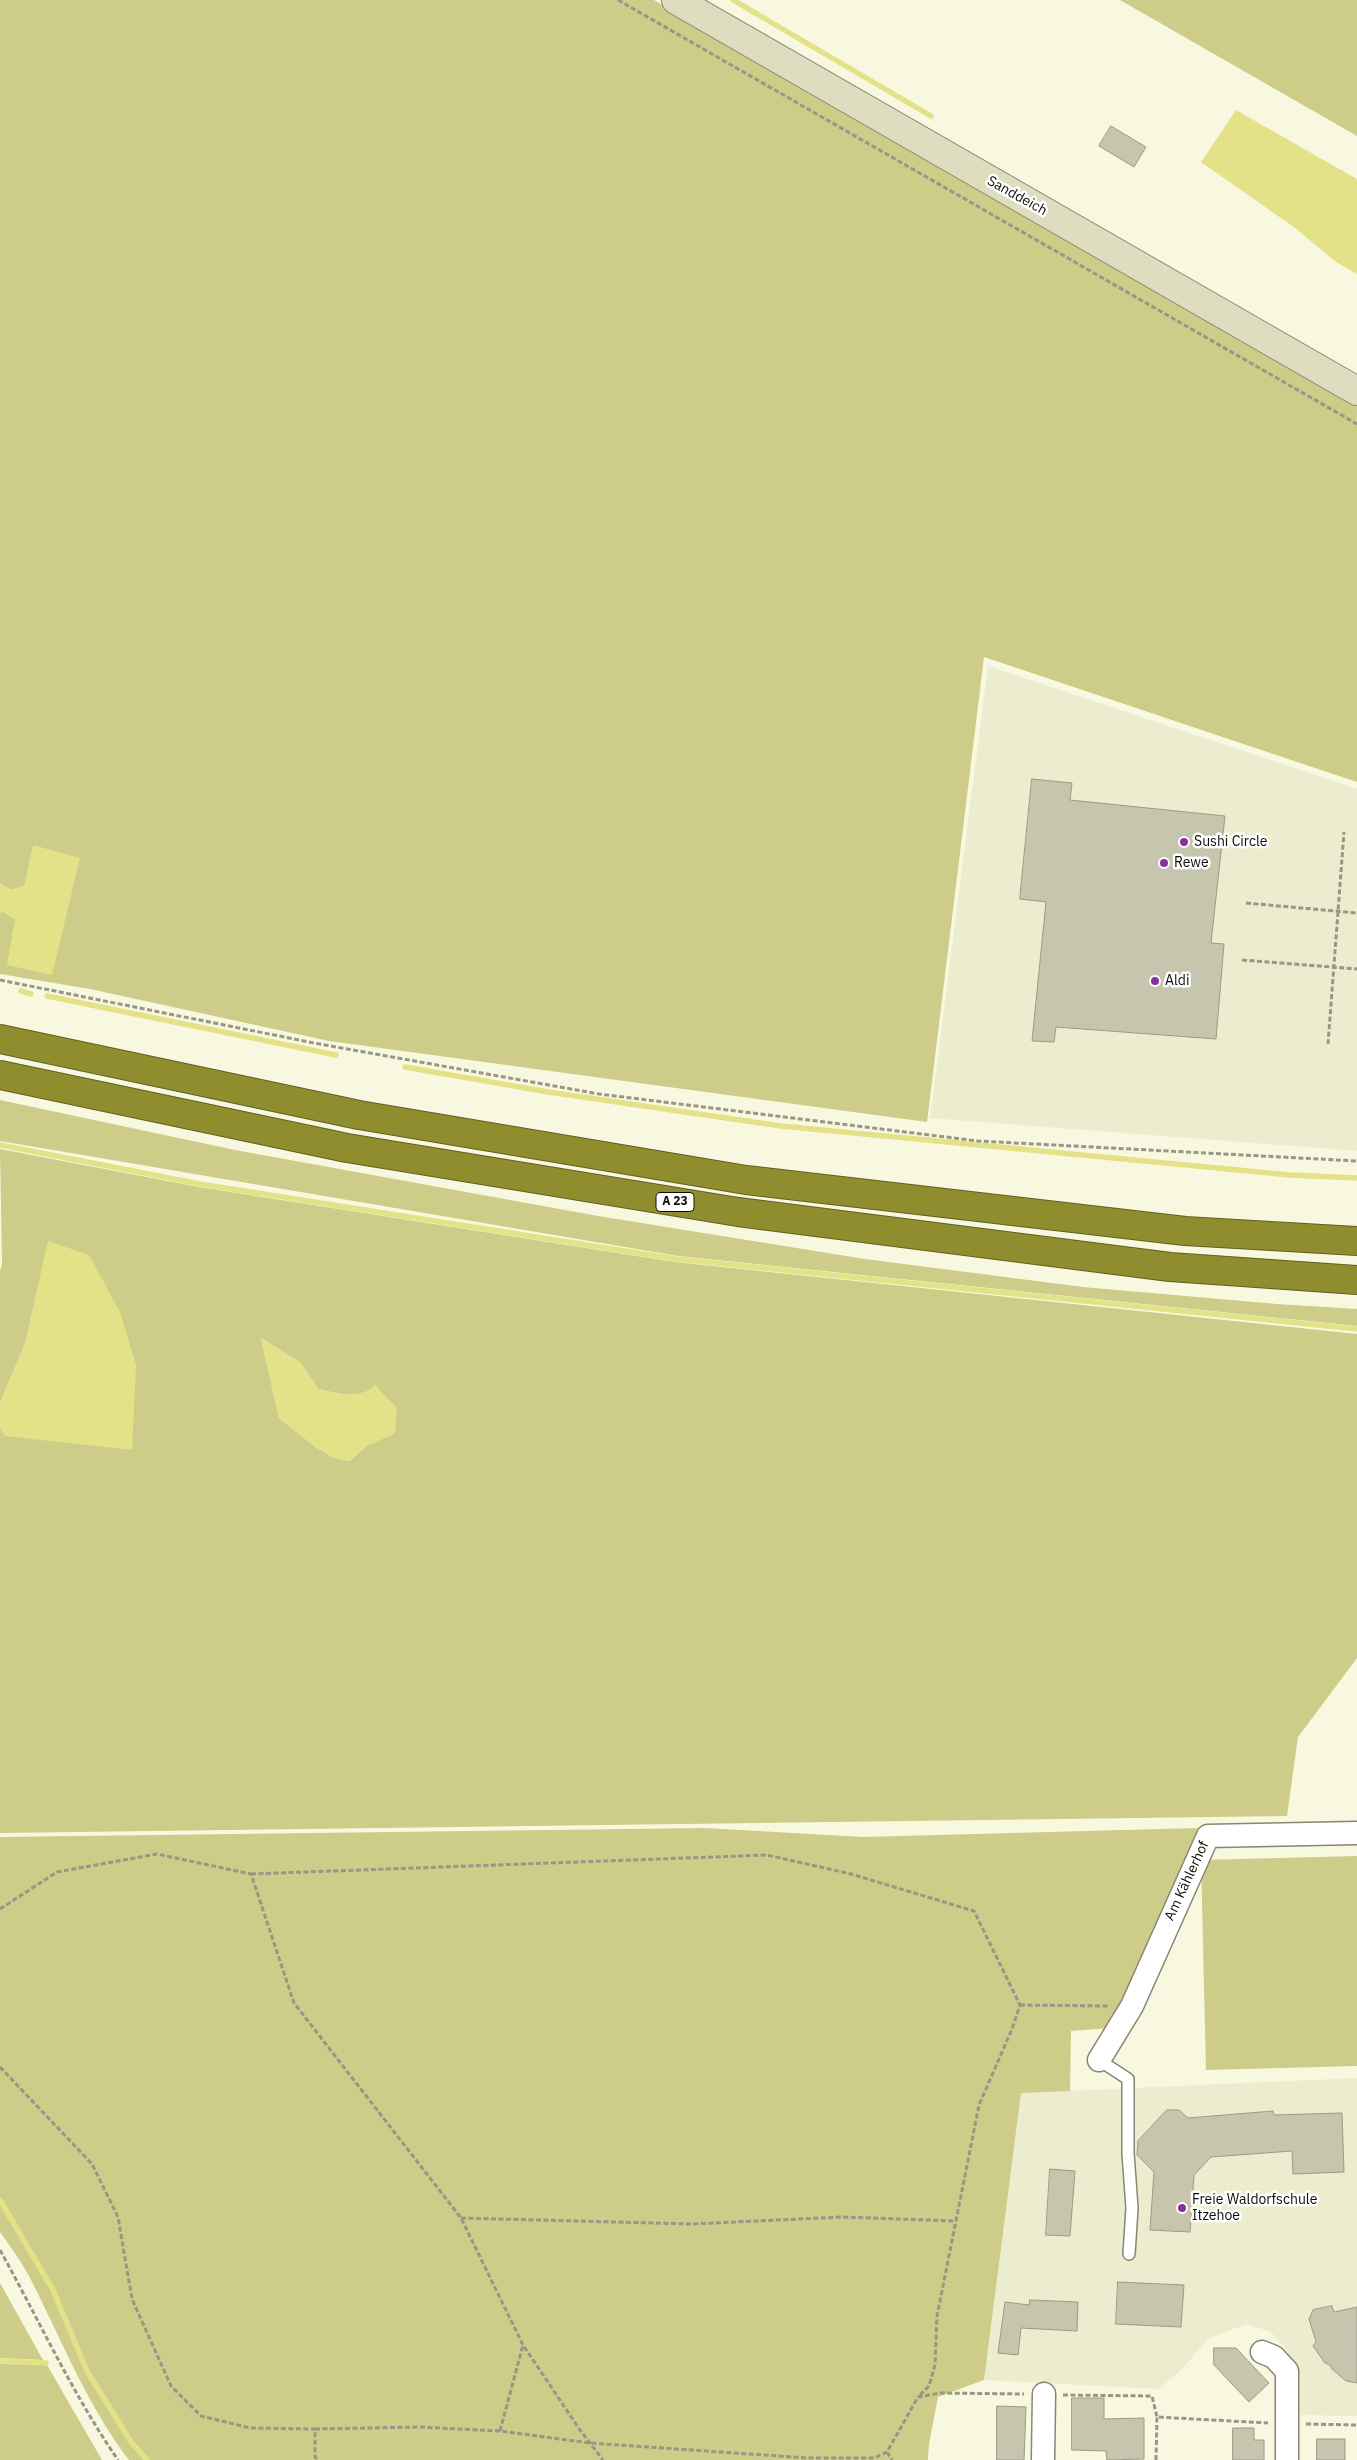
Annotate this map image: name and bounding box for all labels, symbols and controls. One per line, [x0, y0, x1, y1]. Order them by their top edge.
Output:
street label: Sanddeich [984, 173, 1050, 219]
place label: Sushi Circle [1194, 834, 1267, 850]
marker: Sushi Circle [1178, 836, 1190, 848]
place label: Rewe [1174, 855, 1209, 871]
marker: Rewe [1158, 857, 1170, 869]
place label: Aldi [1165, 973, 1189, 989]
marker: Aldi [1149, 975, 1161, 987]
road number: A 23 [656, 1192, 694, 1212]
street label: Am Kählerhof [1161, 1839, 1213, 1923]
place label: Freie Waldorfschule Itzehoe [1192, 2192, 1317, 2224]
marker: Freie Waldorfschule Itzehoe [1176, 2202, 1188, 2214]

